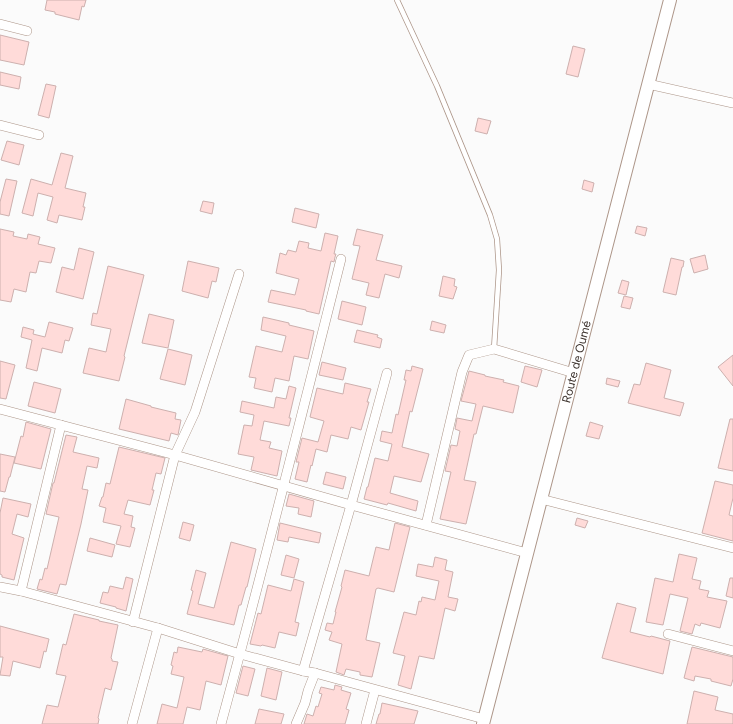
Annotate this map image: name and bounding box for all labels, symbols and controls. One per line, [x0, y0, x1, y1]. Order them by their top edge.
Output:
street label: Route de Oumé [559, 319, 594, 405]

